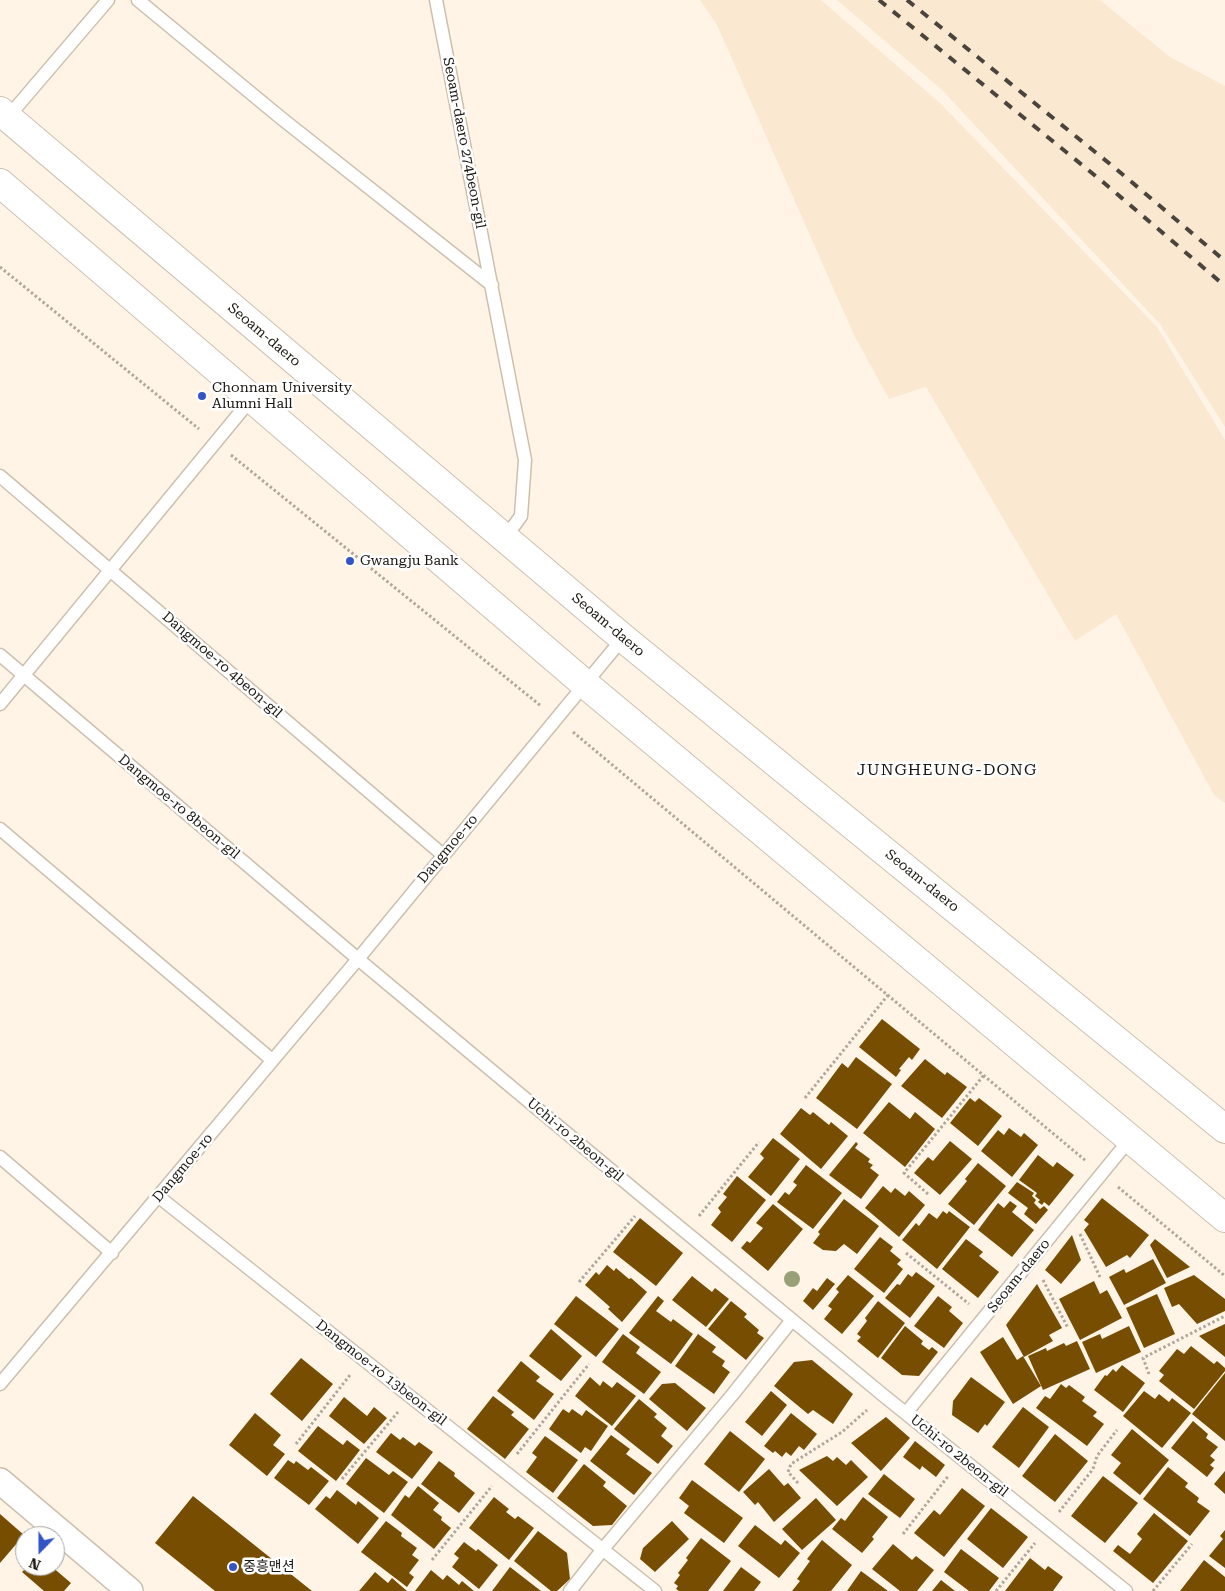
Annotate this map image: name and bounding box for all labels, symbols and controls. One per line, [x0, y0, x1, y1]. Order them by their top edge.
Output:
street label: Seoam-daero 274beon-gil [439, 56, 489, 230]
street label: Seoam-daero [224, 300, 304, 370]
place label: Chonnam University Alumni Hall [212, 380, 352, 412]
marker: Chonnam University Alumni Hall [196, 390, 208, 402]
place label: Gwangju Bank [360, 553, 459, 569]
marker: Gwangju Bank [344, 555, 356, 567]
street label: Seoam-daero [568, 590, 648, 660]
street label: Dangmoe-ro 4beon-gil [159, 608, 285, 722]
street label: Dangmoe-ro 8beon-gil [115, 751, 243, 863]
district label: JUNGHEUNG-DONG [855, 760, 1039, 780]
street label: Dangmoe-ro [414, 811, 482, 887]
street label: Seoam-daero [882, 846, 962, 916]
street label: Uchi-ro 2beon-gil [523, 1095, 627, 1185]
street label: Dangmoe-ro [149, 1130, 217, 1206]
street label: Seoam-daero [984, 1236, 1054, 1316]
street label: Dangmoe-ro 13beon-gil [312, 1317, 450, 1429]
street label: Uchi-ro 2beon-gil [907, 1411, 1011, 1501]
north arrow [15, 1526, 65, 1576]
text: N [27, 1555, 43, 1573]
place label: 중흥맨션 [243, 1559, 295, 1575]
marker: 중흥맨션 [227, 1561, 239, 1573]

